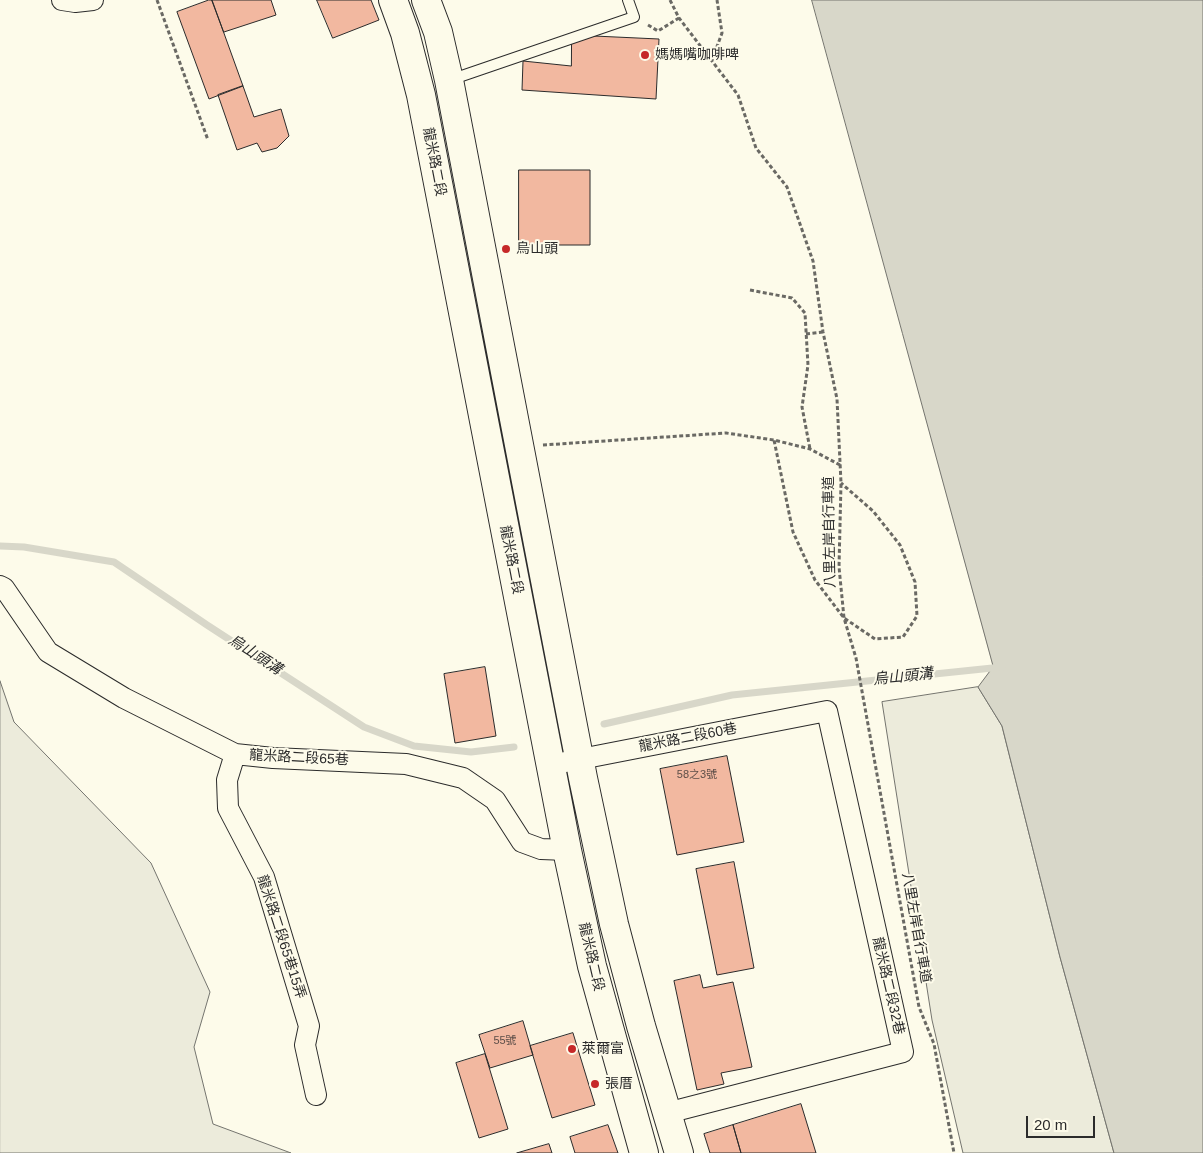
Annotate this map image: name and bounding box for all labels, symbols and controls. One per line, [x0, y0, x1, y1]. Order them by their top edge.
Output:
place label: 媽媽嘴咖啡啤 [655, 47, 739, 63]
marker: 媽媽嘴咖啡啤 [639, 49, 651, 61]
street label: 龍米路二段 [419, 126, 449, 198]
place label: 烏山頭 [516, 241, 558, 257]
marker: 烏山頭 [500, 243, 512, 255]
street label: 八里左岸自行車道 [821, 476, 839, 588]
street label: 龍米路二段 [496, 524, 526, 596]
water label: 烏山頭溝 [225, 631, 285, 679]
water label: 烏山頭溝 [872, 665, 934, 689]
street label: 龍米路二段60巷 [638, 720, 738, 756]
street label: 龍米路二段65巷 [249, 747, 349, 769]
house number: 58之3號 [677, 768, 717, 782]
street label: 八里左岸自行車道 [898, 871, 934, 985]
street label: 龍米路二段65巷15弄 [253, 873, 309, 1001]
street label: 龍米路二段 [575, 921, 607, 993]
street label: 龍米路二段32巷 [869, 936, 907, 1036]
house number: 55號 [493, 1034, 517, 1048]
place label: 萊爾富 [582, 1041, 624, 1057]
marker: 萊爾富 [566, 1043, 578, 1055]
place label: 張厝 [605, 1076, 633, 1092]
marker: 張厝 [589, 1078, 601, 1090]
scale bar [1028, 1106, 1097, 1138]
text: 20 m [1034, 1116, 1067, 1133]

